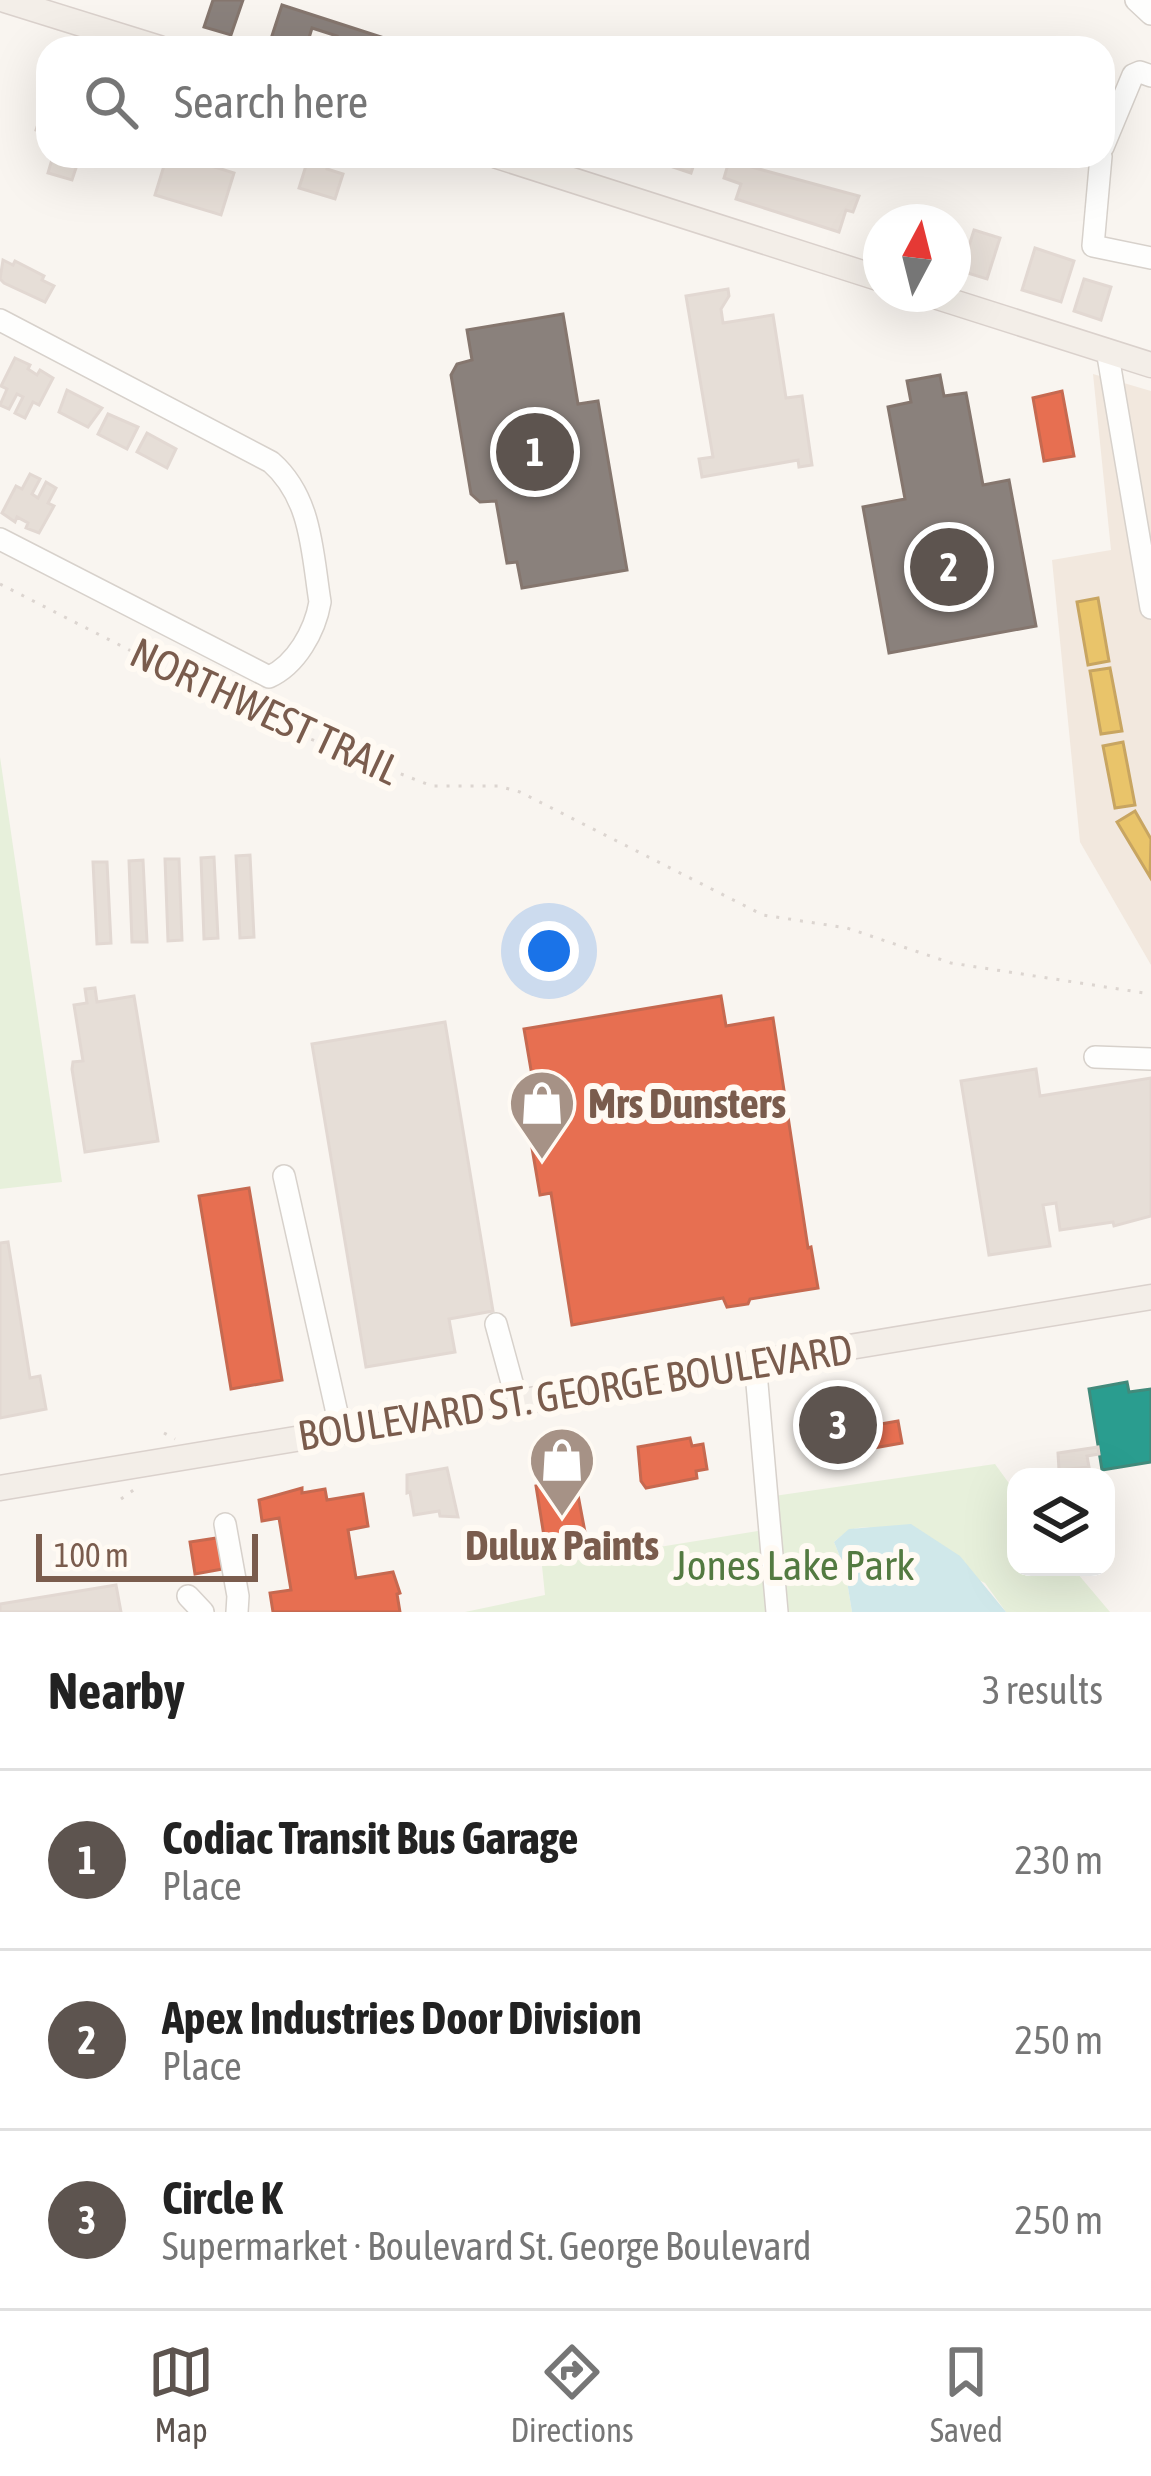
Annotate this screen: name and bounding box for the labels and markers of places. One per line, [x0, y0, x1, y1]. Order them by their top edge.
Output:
pin: 1 [496, 407, 574, 497]
pin: 2 [910, 522, 988, 612]
shop icon: Mrs Dunsters [507, 1068, 577, 1162]
place label: Mrs Dunsters [588, 1079, 786, 1127]
pin: 3 [799, 1380, 877, 1470]
shop icon: Dulux Paints [527, 1425, 597, 1519]
place label: Dulux Paints [465, 1521, 659, 1569]

